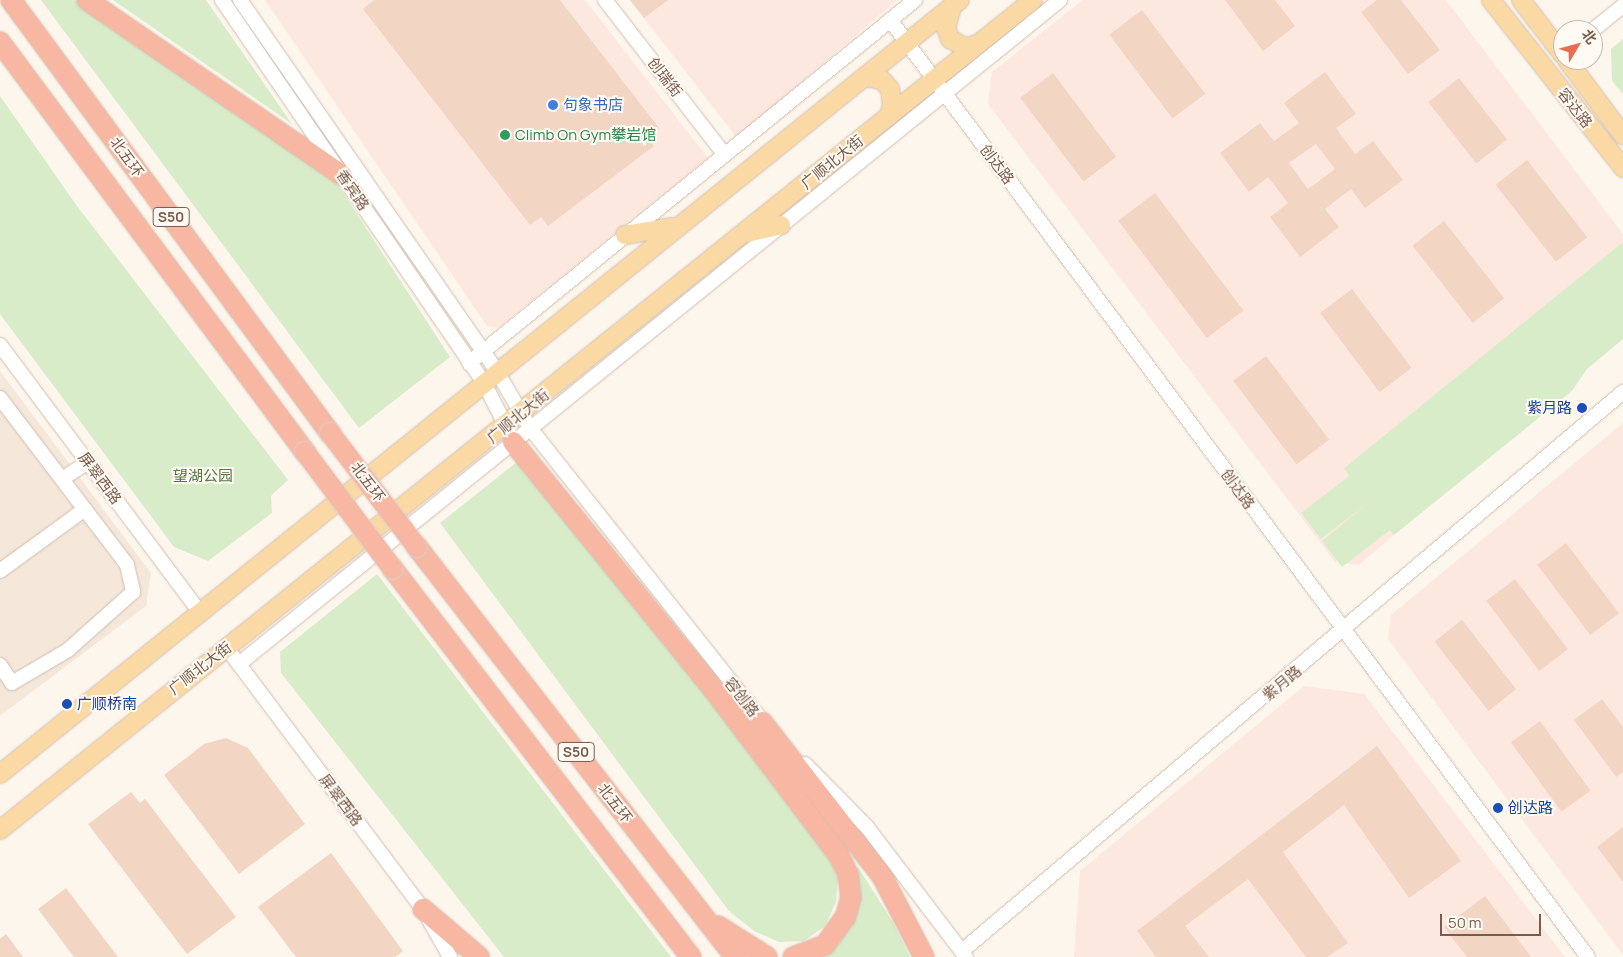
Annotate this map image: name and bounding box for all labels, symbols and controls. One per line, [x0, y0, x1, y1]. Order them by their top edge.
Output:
north arrow [1553, 20, 1603, 70]
text: 北 [1578, 25, 1601, 48]
street label: 创瑞街 [644, 54, 686, 100]
street label: 容达路 [1554, 85, 1596, 131]
place label: 句象书店 [563, 96, 623, 114]
marker: 句象书店 [547, 99, 559, 111]
place label: Climb On Gym攀岩馆 [515, 126, 656, 144]
marker: Climb On Gym攀岩馆 [499, 129, 511, 141]
street label: 广顺北大街 [797, 131, 867, 193]
street label: 北五环 [106, 134, 148, 180]
street label: 创达路 [976, 141, 1018, 187]
street label: 香宾路 [333, 166, 373, 214]
road number: S50 [152, 206, 190, 228]
street label: 广顺北大街 [483, 385, 553, 447]
place label: 紫月路 [1527, 399, 1572, 417]
marker: 紫月路 [1576, 402, 1588, 414]
street label: 屏翠西路 [75, 449, 125, 507]
street label: 北五环 [347, 459, 389, 505]
street label: 创达路 [1217, 466, 1259, 512]
park label: 望湖公园 [173, 467, 233, 485]
street label: 广顺北大街 [165, 638, 235, 698]
street label: 紫月路 [1259, 662, 1305, 704]
street label: 容创路 [721, 674, 763, 720]
place label: 广顺桥南 [77, 695, 137, 713]
marker: 广顺桥南 [61, 698, 73, 710]
road number: S50 [557, 740, 595, 764]
street label: 屏翠西路 [316, 771, 366, 829]
street label: 北五环 [594, 780, 636, 826]
place label: 创达路 [1508, 799, 1553, 817]
marker: 创达路 [1492, 802, 1504, 814]
scale bar [1443, 904, 1544, 936]
text: 50 m [1448, 912, 1482, 933]

